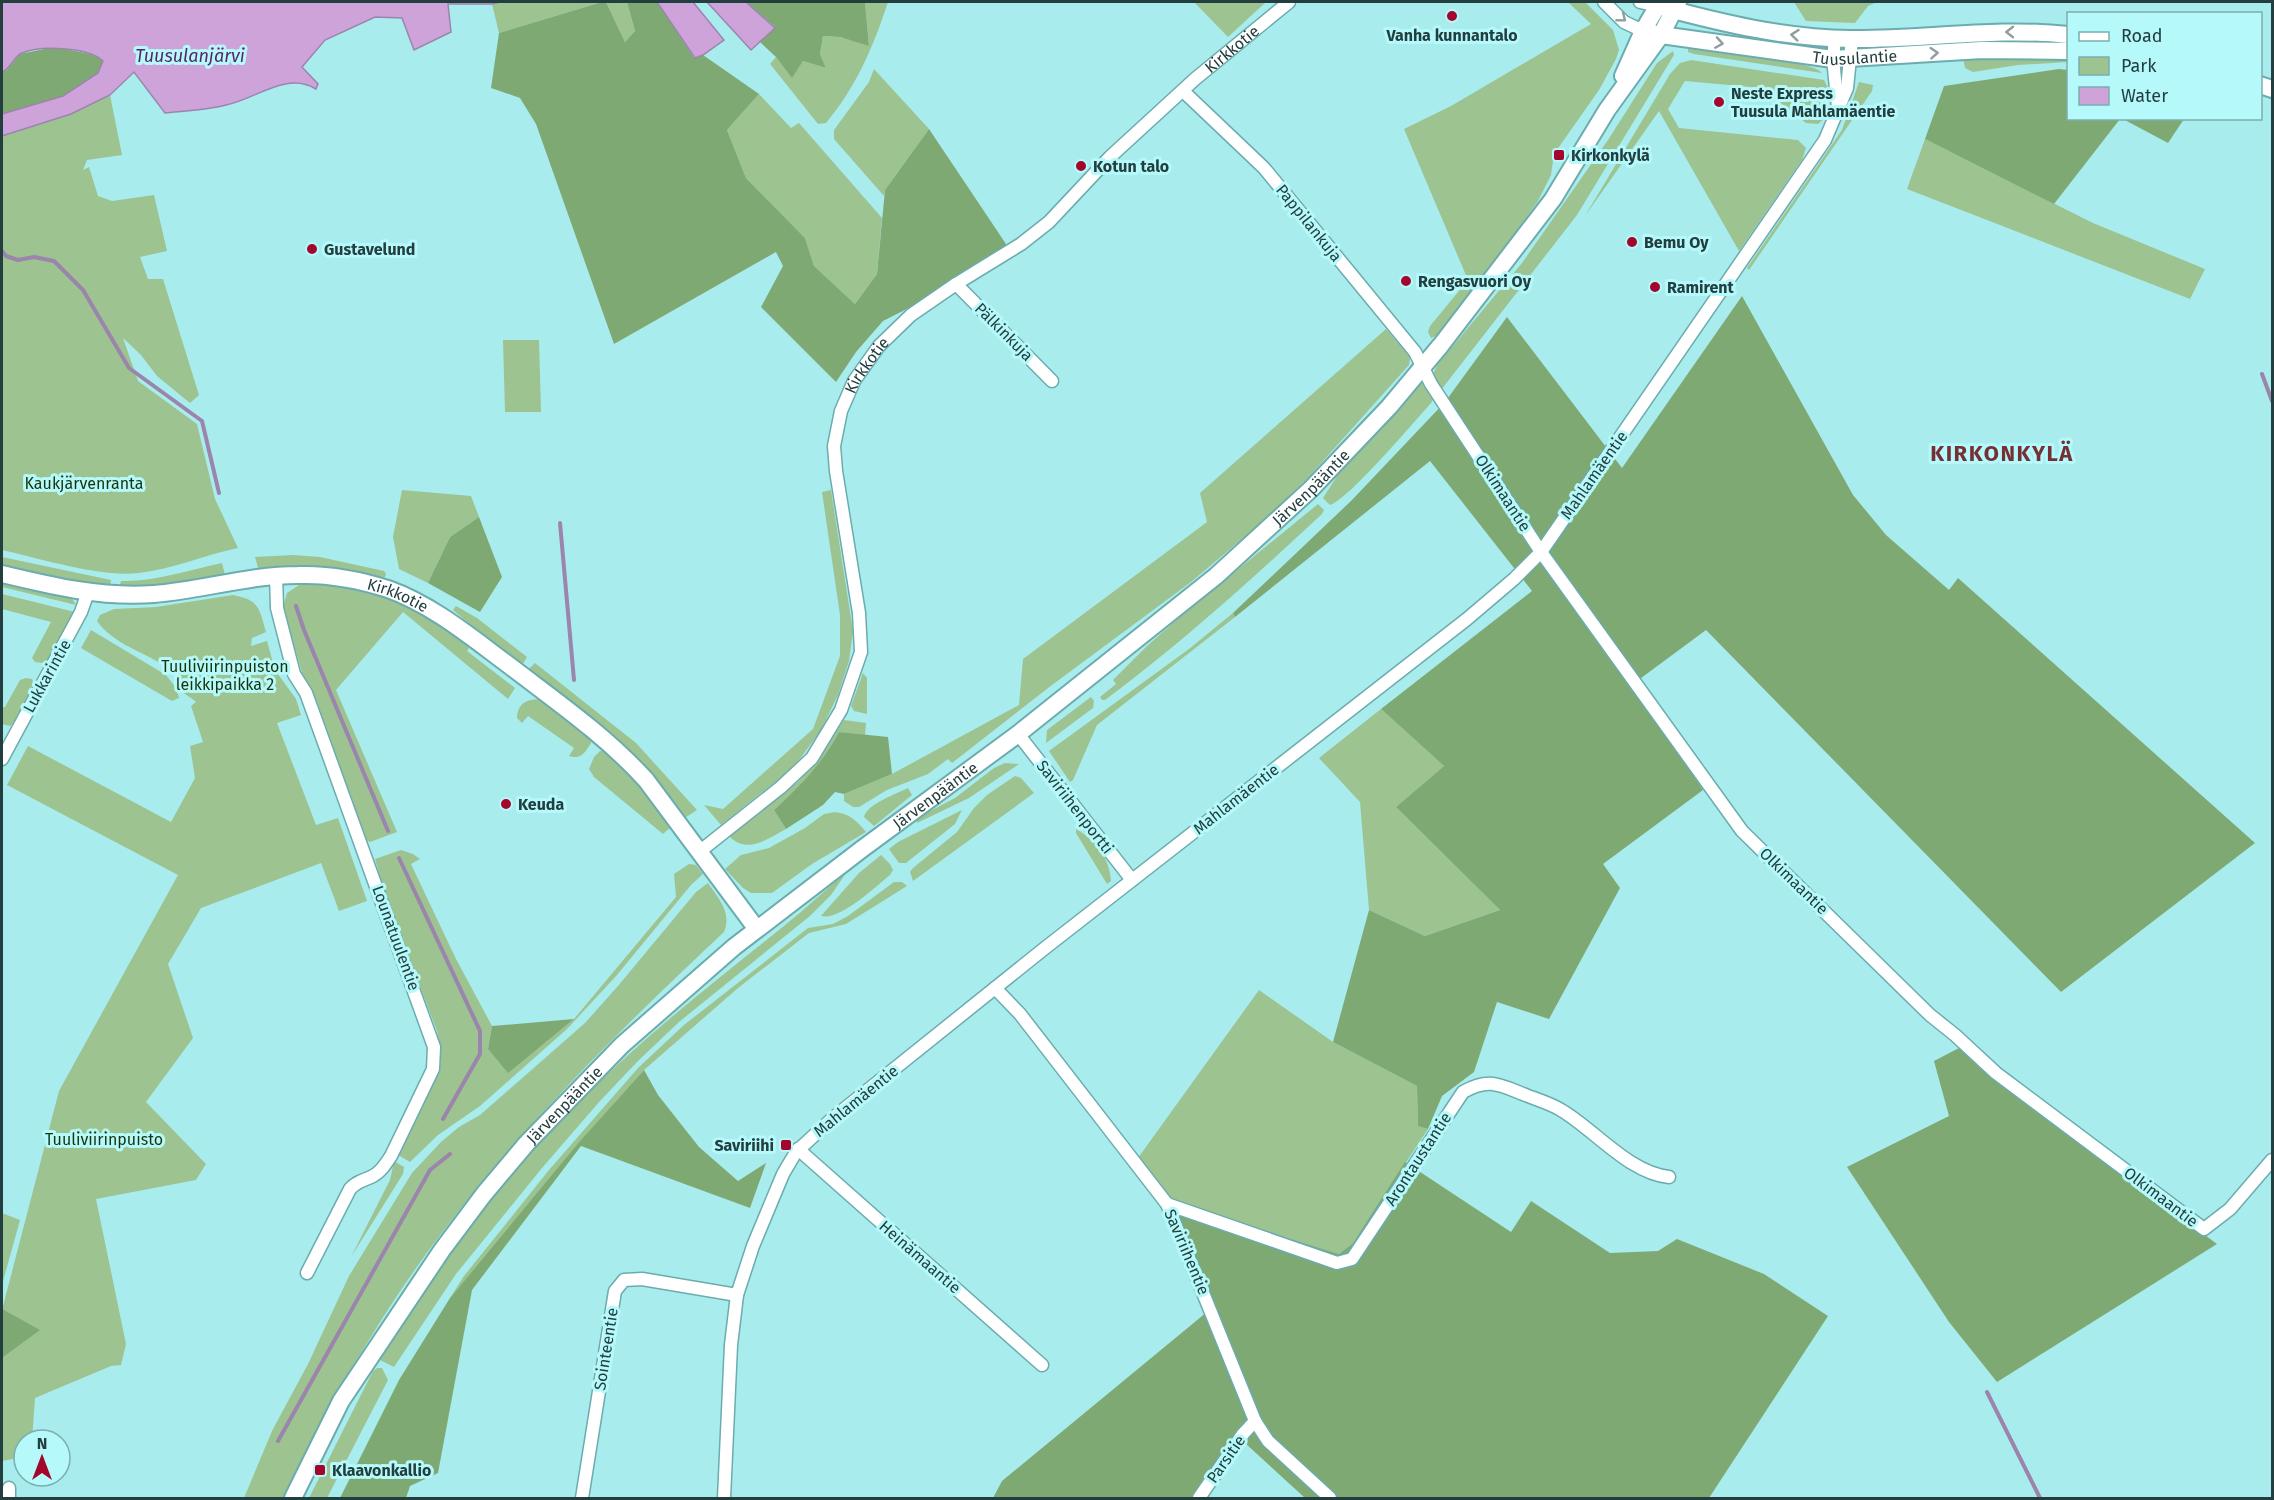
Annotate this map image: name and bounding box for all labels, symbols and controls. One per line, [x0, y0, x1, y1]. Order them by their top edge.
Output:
marker: Vanha kunnantalo [1445, 9, 1459, 23]
one-way arrow [1615, 11, 1626, 22]
legend [2067, 12, 2262, 120]
street label: Kirkkotie [1201, 21, 1263, 77]
text: Road [2121, 25, 2163, 47]
place label: Vanha kunnantalo [1385, 26, 1518, 45]
one-way arrow [2006, 26, 2015, 38]
one-way arrow [1790, 29, 1799, 42]
one-way arrow [1714, 36, 1724, 49]
water label: Tuusulanjärvi [135, 45, 245, 67]
street label: Tuusulantie [1811, 46, 1898, 69]
one-way arrow [1929, 47, 1938, 60]
text: Park [2121, 55, 2157, 77]
place label: Neste Express Tuusula Mahlamäentie [1731, 84, 1895, 121]
text: Water [2121, 85, 2168, 107]
marker: Neste Express Tuusula Mahlamäentie [1712, 95, 1726, 109]
place label: Kirkonkylä [1571, 146, 1650, 165]
marker: Kirkonkylä [1552, 148, 1566, 162]
place label: Kotun talo [1093, 157, 1169, 176]
marker: Kotun talo [1074, 159, 1088, 173]
street label: Pappilankuja [1272, 181, 1346, 265]
place label: Bemu Oy [1644, 233, 1709, 252]
marker: Bemu Oy [1625, 235, 1639, 249]
place label: Gustavelund [324, 240, 415, 259]
marker: Gustavelund [305, 242, 319, 256]
place label: Rengasvuori Oy [1418, 272, 1532, 291]
marker: Rengasvuori Oy [1399, 274, 1413, 288]
place label: Ramirent [1667, 278, 1735, 297]
marker: Ramirent [1648, 280, 1662, 294]
street label: Pälkinkuja [971, 299, 1037, 365]
street label: Kirkkotie [840, 333, 892, 396]
street label: Mahlamäentie [1557, 427, 1631, 523]
district label: KIRKONKYLÄ [1930, 440, 2074, 467]
street label: Järvenpääntie [1268, 445, 1353, 529]
street label: Olkimaantie [1471, 451, 1535, 535]
park label: Kaukjärvenranta [25, 474, 143, 493]
street label: Kirkkotie [365, 574, 432, 616]
street label: Lukkarintie [19, 636, 75, 716]
park label: Tuuliviirinpuiston leikkipaikka 2 [161, 657, 289, 694]
street label: Saviriihenportti [1033, 756, 1117, 858]
street label: Järvenpääntie [889, 758, 981, 833]
street label: Mahlamäentie [1189, 760, 1283, 838]
place label: Keuda [518, 795, 564, 814]
marker: Keuda [499, 797, 513, 811]
street label: Olkimaantie [1756, 844, 1832, 918]
street label: Lounatuulentie [368, 883, 424, 993]
street label: Mahlamäentie [810, 1061, 902, 1141]
street label: Järvenpääntie [522, 1062, 606, 1147]
street label: Arontaustantie [1381, 1109, 1455, 1209]
park label: Tuuliviirinpuisto [45, 1130, 163, 1149]
place label: Saviriihi [714, 1136, 774, 1155]
marker: Saviriihi [779, 1138, 793, 1152]
street label: Olkimaantie [2120, 1163, 2202, 1231]
street label: Saviriihentie [1160, 1206, 1214, 1298]
street label: Heinämaantie [875, 1216, 965, 1298]
street label: Sointeentie [590, 1306, 622, 1392]
north arrow [12, 1428, 72, 1488]
street label: Parsitie [1203, 1431, 1249, 1487]
text: N [37, 1434, 47, 1453]
place label: Klaavonkallio [332, 1461, 431, 1480]
marker: Klaavonkallio [313, 1463, 327, 1477]

